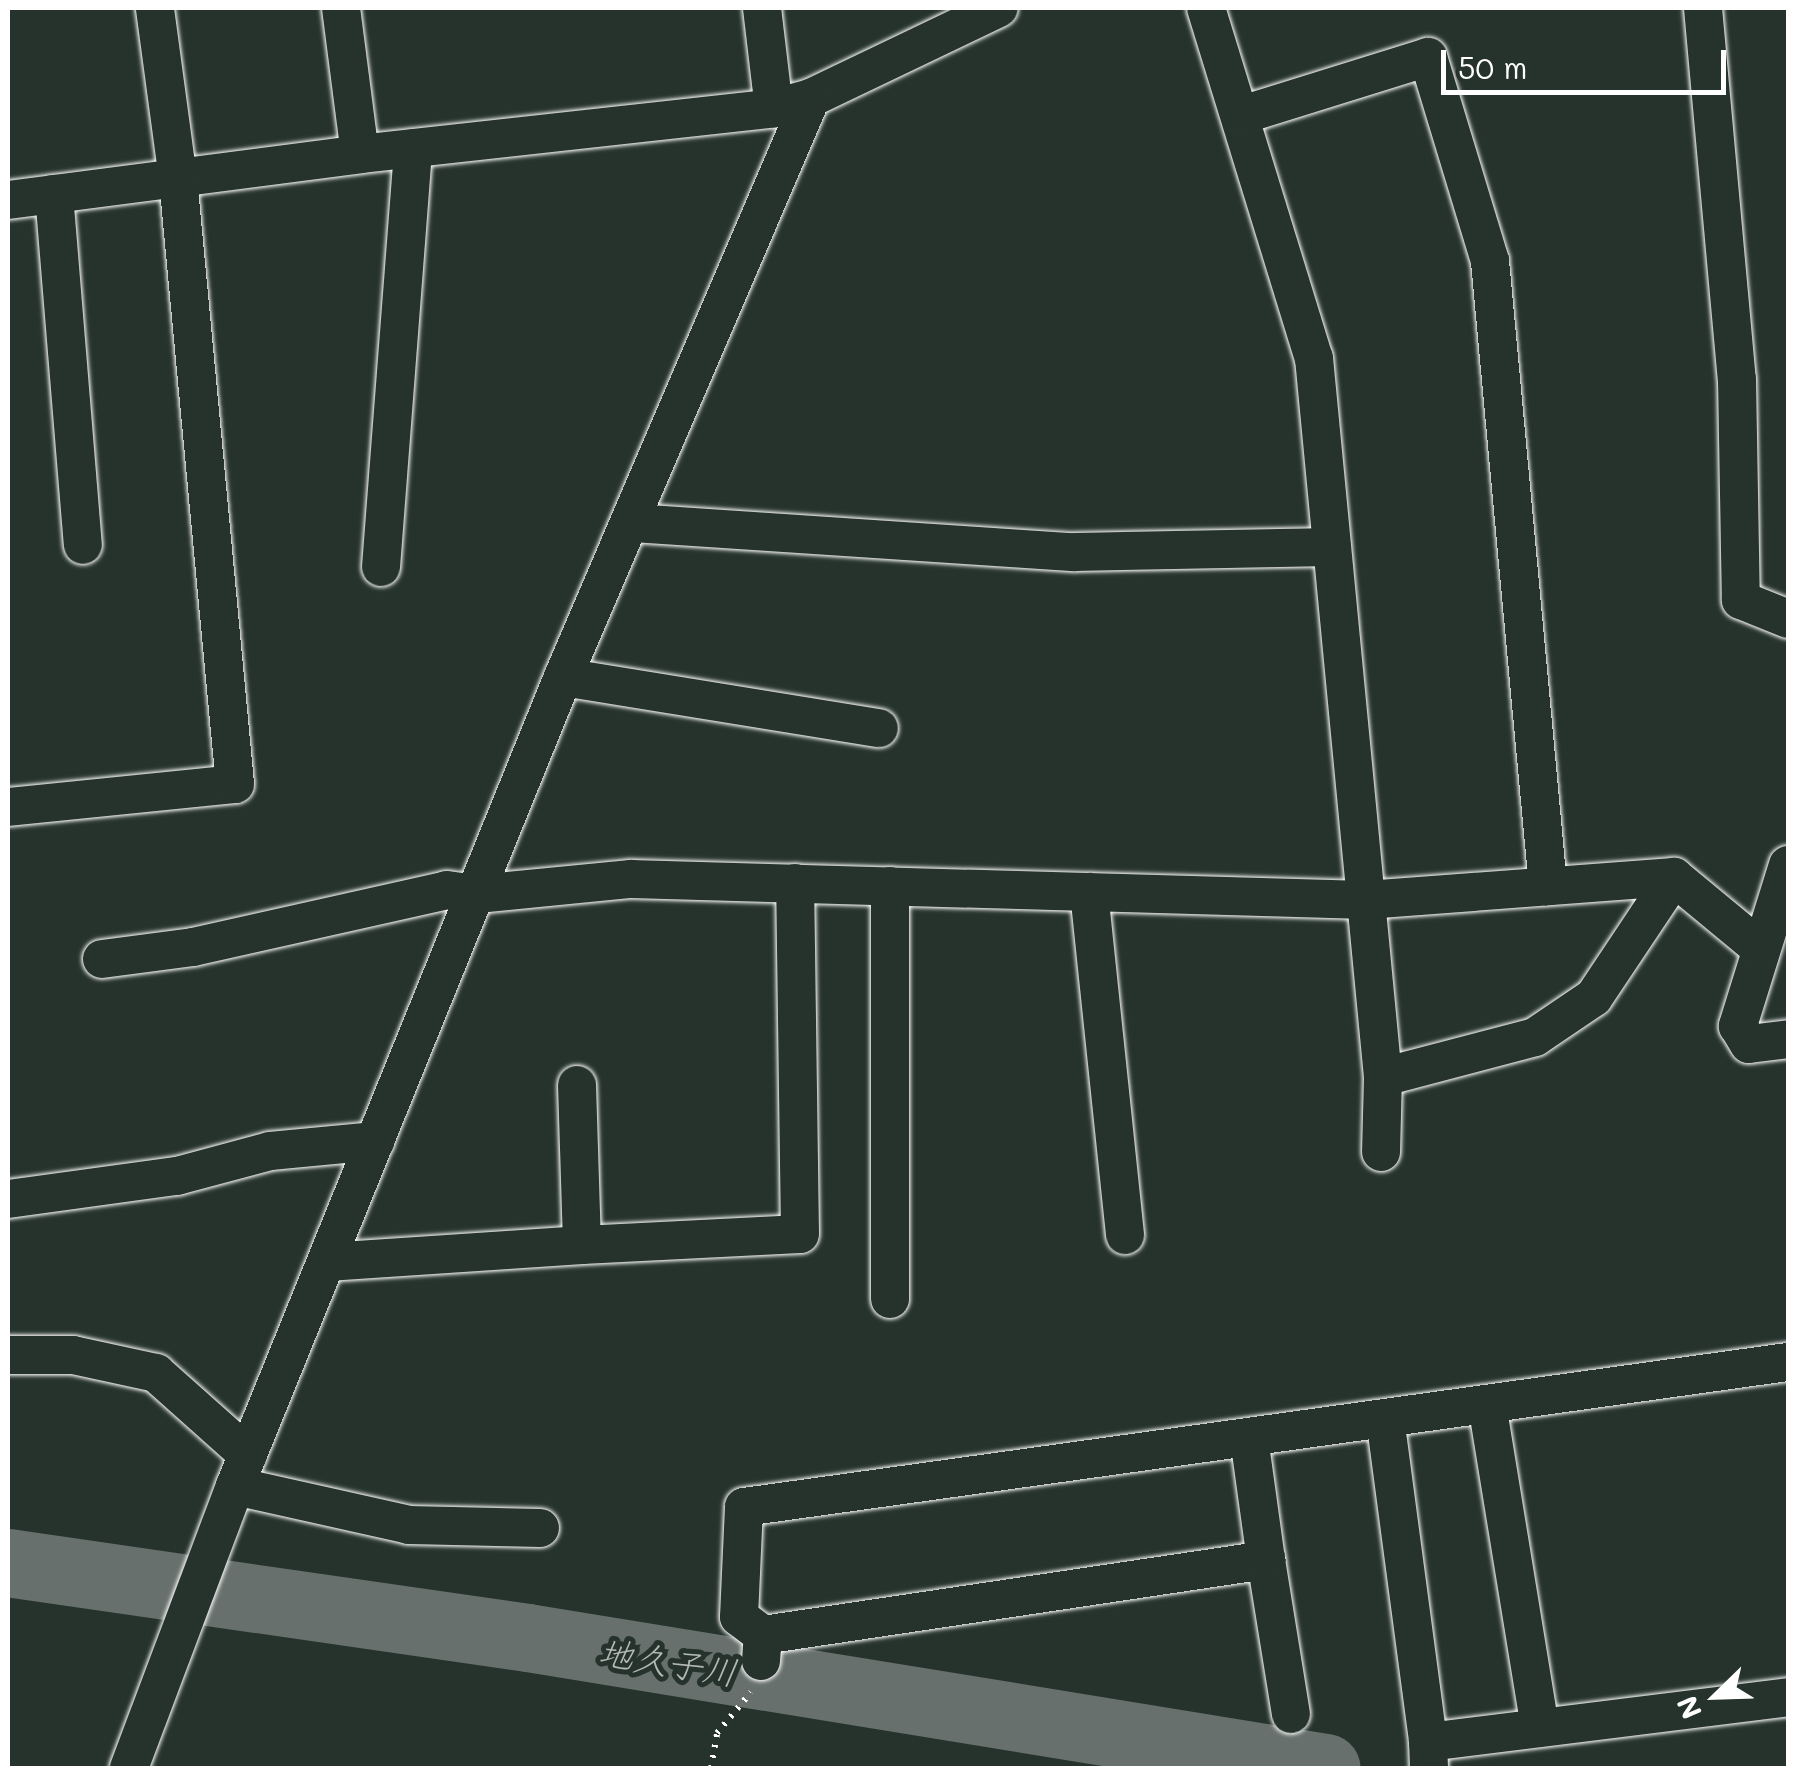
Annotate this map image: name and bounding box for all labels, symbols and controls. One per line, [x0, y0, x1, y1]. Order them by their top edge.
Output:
scale bar [1446, 30, 1731, 92]
text: 50 m [1458, 47, 1528, 87]
water label: 地久子川 [596, 1629, 740, 1693]
north arrow [1666, 1646, 1766, 1746]
text: N [1668, 1691, 1709, 1725]

